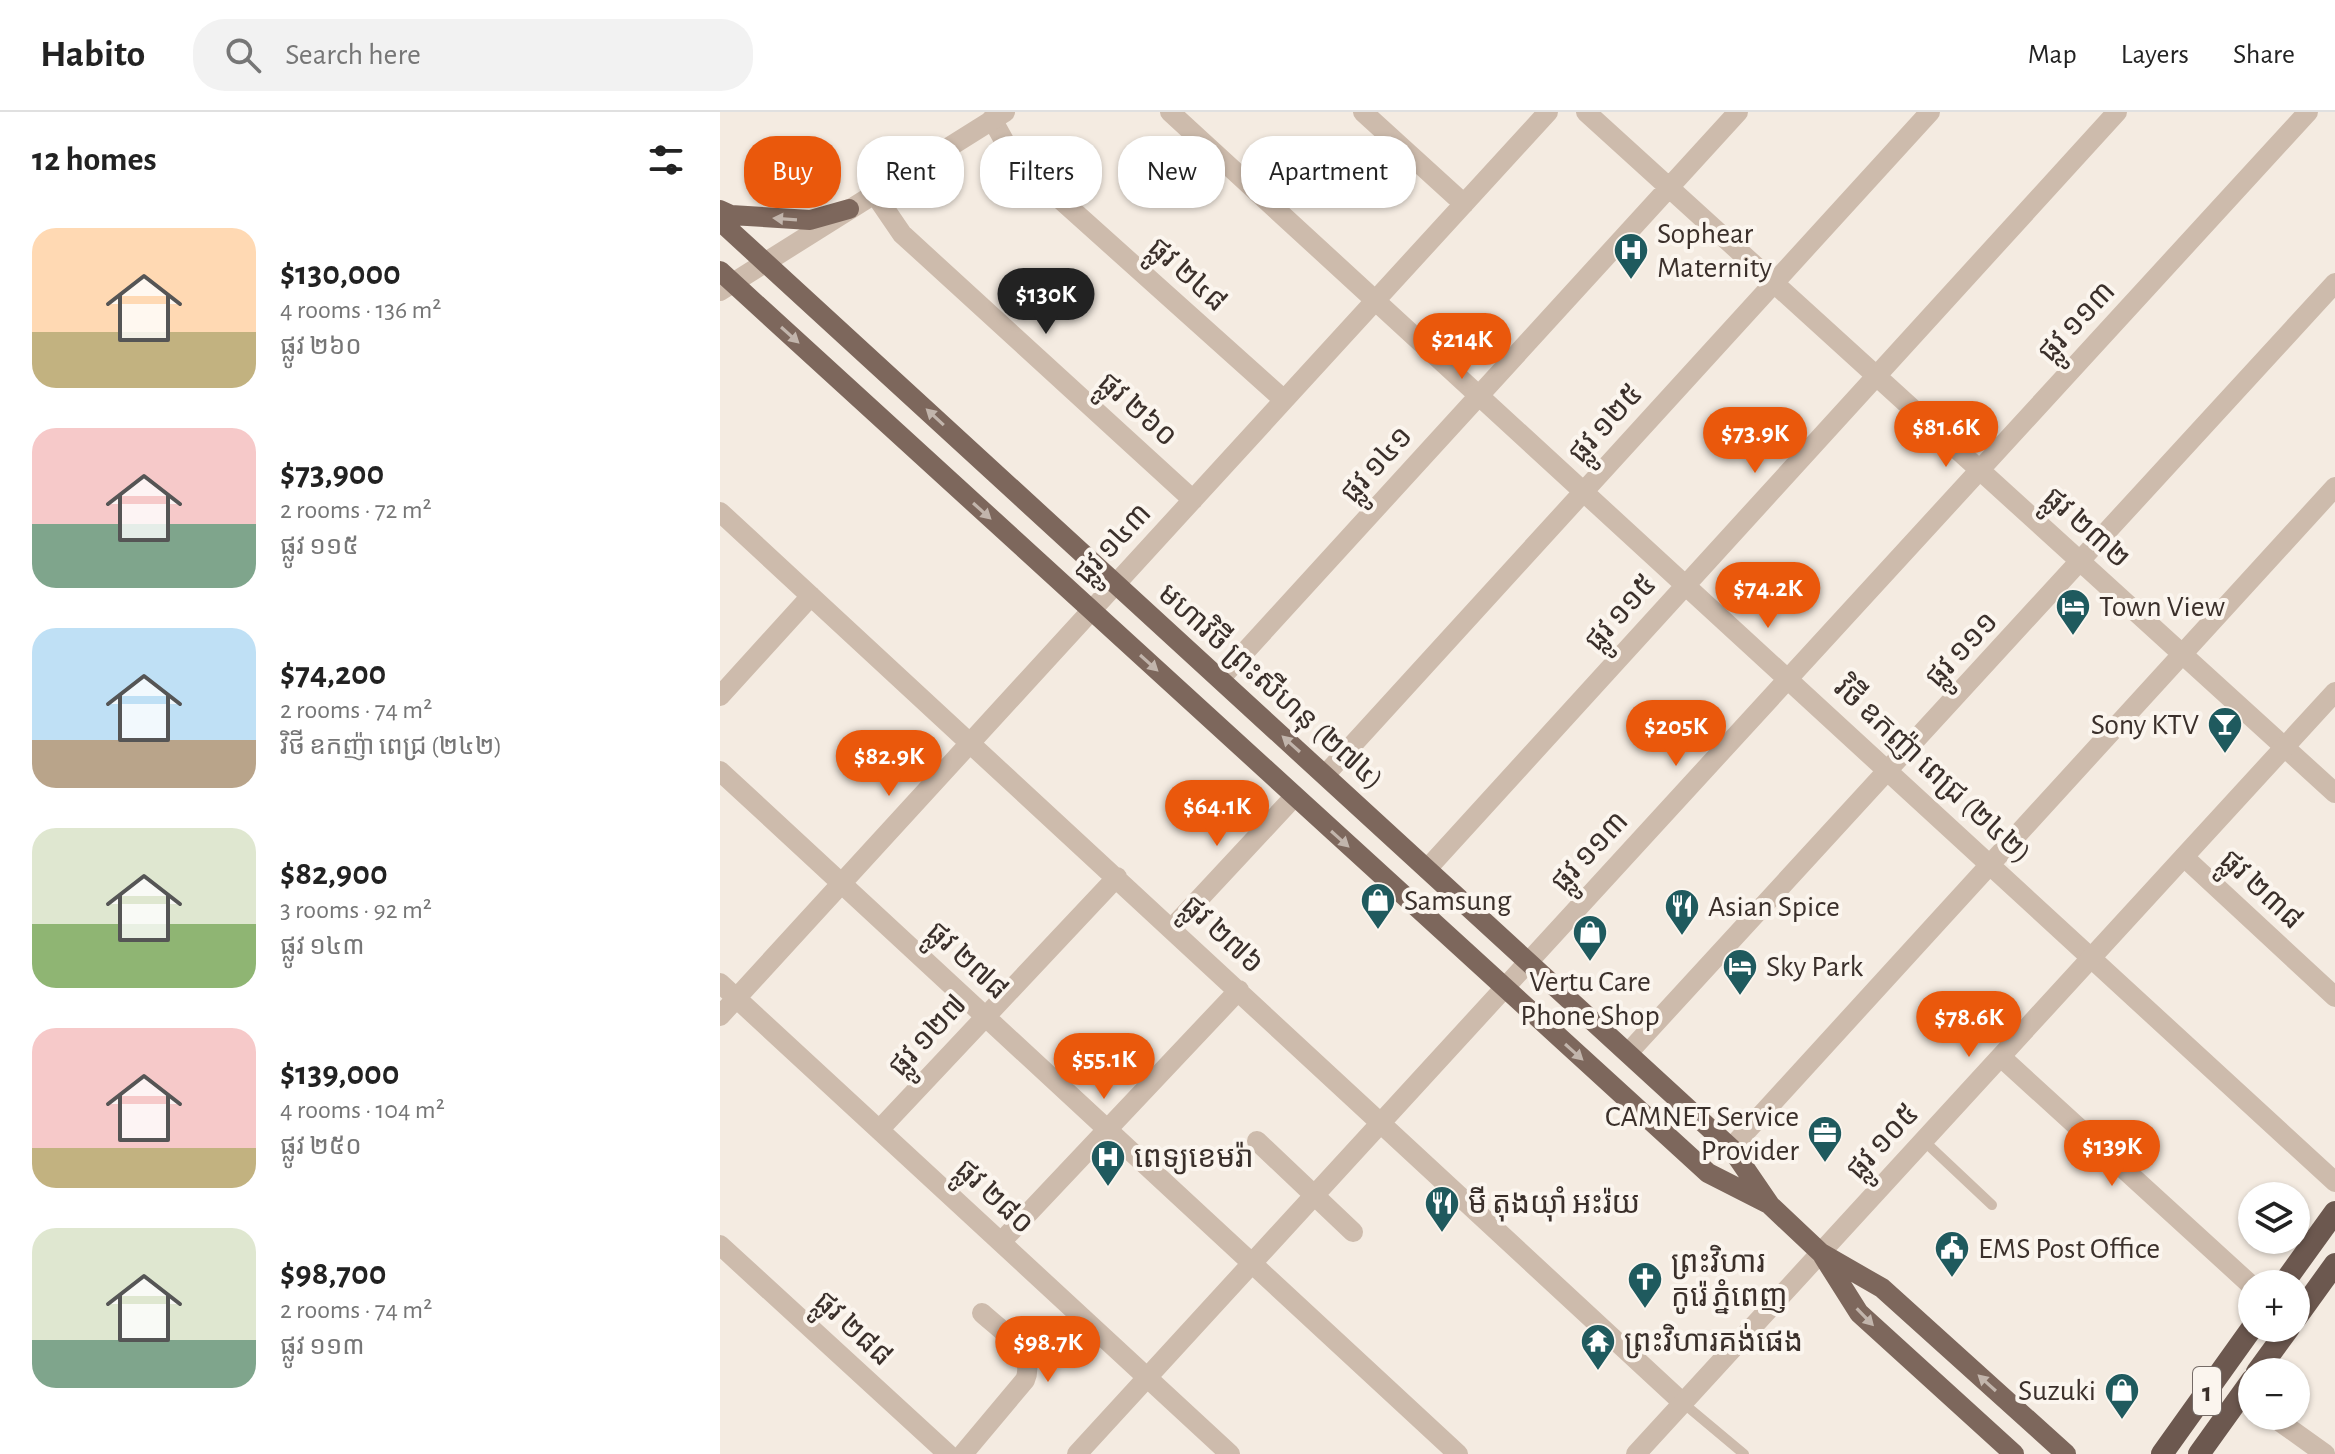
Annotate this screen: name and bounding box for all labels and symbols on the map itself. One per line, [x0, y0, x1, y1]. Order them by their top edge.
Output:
one-way arrow [772, 212, 797, 225]
place label: Sophear Maternity [1657, 219, 1772, 283]
hospital icon: Sophear Maternity [1612, 231, 1650, 281]
street label: ផ្លូវ ២៤៨ [1136, 232, 1232, 325]
pin: $130K [990, 268, 1102, 336]
street label: ផ្លូវ ១១៣ [2032, 276, 2128, 374]
pin: $214K [1406, 313, 1518, 381]
one-way arrow [780, 326, 799, 344]
street label: ផ្លូវ ២៦០ [1086, 367, 1182, 460]
street label: ផ្លូវ ១២៥ [1563, 379, 1656, 475]
pin: $81.6K [1881, 401, 2011, 469]
pin: $73.9K [1690, 407, 1820, 475]
one-way arrow [925, 409, 944, 427]
street label: ផ្លូវ ១៤១ [1335, 421, 1426, 515]
street label: ផ្លូវ ២៣២ [2031, 482, 2135, 581]
street label: ផ្លូវ ១៤៣ [1068, 498, 1164, 596]
one-way arrow [972, 501, 991, 519]
pin: $74.2K [1703, 562, 1833, 630]
street label: ផ្លូវ ១១៥ [1579, 569, 1670, 663]
street label: មហាវិថី ព្រះសីហនុ (២៧៤) [1150, 575, 1392, 797]
hotel icon: Town View [2054, 587, 2092, 637]
place label: Town View [2099, 592, 2225, 622]
street label: ផ្លូវ ១១១ [1920, 606, 2011, 700]
one-way arrow [1139, 654, 1158, 672]
street label: វិថី ឧកញ៉ា ពេជ្រ (២៤២) [1827, 669, 2040, 871]
pin: $205K [1620, 700, 1732, 768]
bar icon: Sony KTV [2206, 705, 2244, 755]
place label: Sony KTV [2091, 710, 2199, 740]
pin: $82.9K [824, 730, 954, 798]
one-way arrow [1282, 736, 1301, 754]
pin: $64.1K [1152, 780, 1282, 848]
street label: ផ្លូវ ១១៣ [1545, 806, 1641, 904]
one-way arrow [1331, 829, 1350, 847]
street label: ផ្លូវ ២៣៨ [2207, 844, 2309, 942]
shop icon: Samsung [1359, 881, 1397, 931]
place label: Samsung [1404, 886, 1512, 916]
restaurant icon: Asian Spice [1663, 887, 1701, 937]
street label: ផ្លូវ ២៧៦ [1169, 890, 1269, 987]
place label: Asian Spice [1708, 892, 1840, 922]
shop icon: Vertu Care Phone Shop [1571, 913, 1609, 963]
street label: ផ្លូវ ២៧៨ [914, 916, 1014, 1013]
hotel icon: Sky Park [1721, 947, 1759, 997]
place label: Sky Park [1766, 952, 1863, 982]
place label: Vertu Care Phone Shop [1520, 967, 1660, 1031]
street label: ផ្លូវ ១២៧ [883, 989, 980, 1089]
pin: $78.6K [1904, 991, 2034, 1059]
pin: $55.1K [1039, 1033, 1169, 1101]
one-way arrow [1564, 1042, 1583, 1060]
street label: ផ្លូវ ១០៥ [1841, 1098, 1932, 1192]
place label: CAMNET Service Provider [1605, 1102, 1799, 1166]
office icon: CAMNET Service Provider [1806, 1114, 1844, 1164]
pin: $139K [2056, 1120, 2168, 1188]
hospital icon: ពេទ្យខេមរ៉ា [1089, 1138, 1127, 1188]
place label: ពេទ្យខេមរ៉ា [1134, 1141, 1254, 1175]
street label: ផ្លូវ ២៨០ [943, 1154, 1039, 1247]
restaurant icon: មី តុងយ៉ាំ អះរ៉យ [1423, 1184, 1461, 1234]
place label: មី តុងយ៉ាំ អះរ៉យ [1468, 1186, 1640, 1222]
public building icon: EMS Post Office [1933, 1229, 1971, 1279]
place label: EMS Post Office [1978, 1234, 2160, 1264]
place label: ព្រះវិហារ កូរ៉េ ភ្នំពេញ [1671, 1244, 1788, 1315]
church icon: ព្រះវិហារ កូរ៉េ ភ្នំពេញ [1626, 1260, 1664, 1310]
street label: ផ្លូវ ២៨៨ [802, 1286, 898, 1379]
one-way arrow [1855, 1307, 1874, 1326]
pin: $98.7K [983, 1316, 1113, 1384]
temple icon: ព្រះវិហារគង់ផេង [1579, 1322, 1617, 1372]
place label: ព្រះវិហារគង់ផេង [1624, 1323, 1803, 1359]
road number: 1 [2193, 1367, 2221, 1415]
shop icon: Suzuki [2103, 1371, 2141, 1421]
one-way arrow [1977, 1374, 1997, 1392]
place label: Suzuki [2018, 1376, 2096, 1406]

